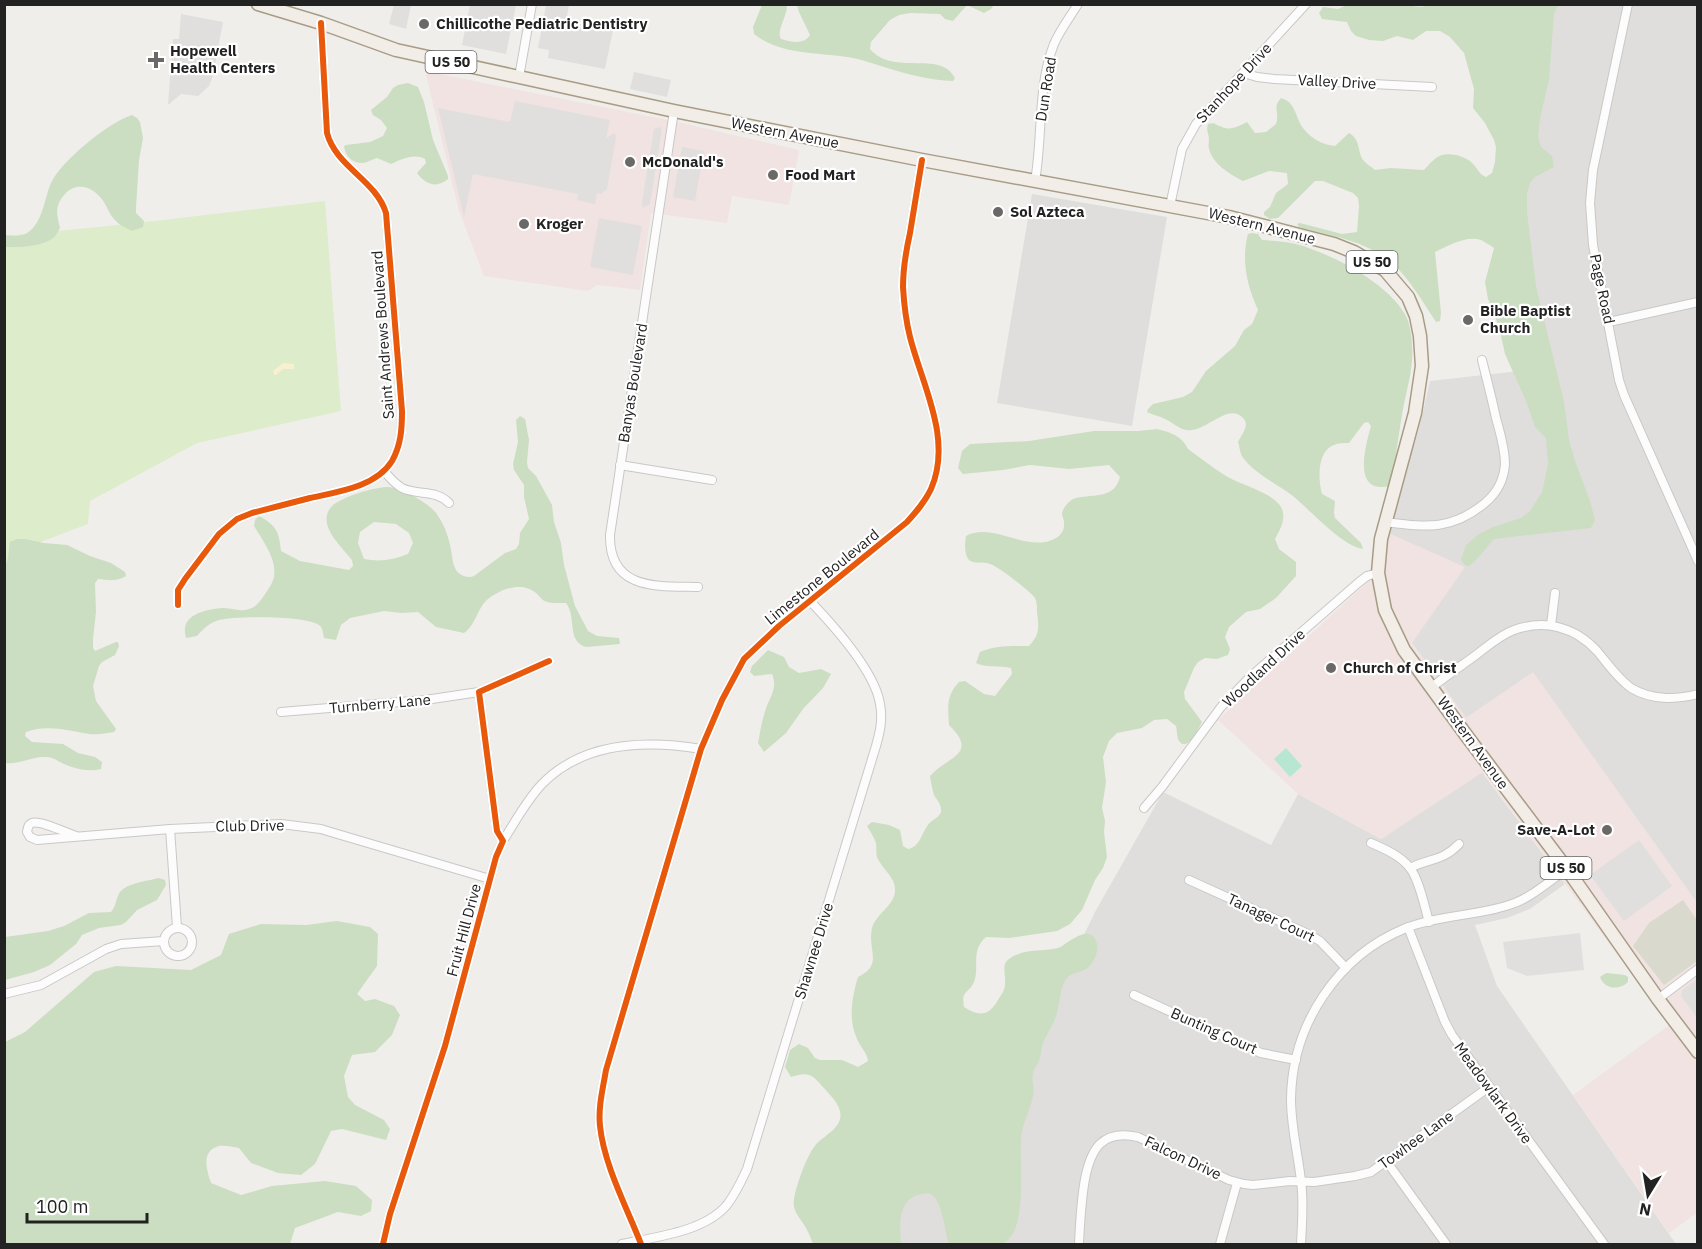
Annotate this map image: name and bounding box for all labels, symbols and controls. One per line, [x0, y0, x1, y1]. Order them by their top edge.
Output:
place label: Chillicothe Pediatric Dentistry [436, 14, 647, 33]
marker: Chillicothe Pediatric Dentistry [417, 17, 431, 31]
street label: Stanhope Drive [1192, 39, 1276, 127]
place label: Hopewell Health Centers [170, 41, 276, 77]
marker: Hopewell Health Centers [147, 51, 165, 69]
road number: US 50 [426, 51, 476, 73]
street label: Dun Road [1031, 55, 1060, 123]
street label: Valley Drive [1297, 70, 1377, 93]
street label: Western Avenue [729, 113, 841, 152]
place label: McDonald's [642, 152, 724, 171]
marker: McDonald's [623, 155, 637, 169]
place label: Food Mart [785, 165, 856, 184]
marker: Food Mart [766, 168, 780, 182]
place label: Sol Azteca [1010, 202, 1085, 221]
street label: Western Avenue [1207, 203, 1318, 248]
marker: Sol Azteca [991, 205, 1005, 219]
place label: Kroger [536, 214, 583, 233]
marker: Kroger [517, 217, 531, 231]
street label: Saint Andrews Boulevard [367, 250, 398, 420]
road number: US 50 [1346, 251, 1398, 273]
street label: Page Road [1586, 252, 1619, 326]
place label: Bible Baptist Church [1480, 301, 1571, 337]
marker: Bible Baptist Church [1461, 313, 1475, 327]
street label: Banyas Boulevard [614, 322, 651, 444]
street label: Limestone Boulevard [761, 525, 883, 629]
street label: Woodland Drive [1218, 624, 1309, 711]
place label: Church of Christ [1343, 658, 1457, 677]
marker: Church of Christ [1324, 661, 1338, 675]
street label: Turnberry Lane [328, 690, 431, 717]
street label: Western Avenue [1433, 693, 1513, 793]
street label: Club Drive [215, 815, 285, 836]
place label: Save-A-Lot [1517, 820, 1595, 839]
marker: Save-A-Lot [1600, 823, 1614, 837]
road number: US 50 [1540, 857, 1592, 879]
street label: Fruit Hill Drive [442, 881, 485, 978]
street label: Tanager Court [1224, 889, 1318, 946]
street label: Shawnee Drive [790, 900, 837, 1001]
street label: Bunting Court [1168, 1003, 1261, 1058]
street label: Meadowlark Drive [1450, 1038, 1537, 1147]
street label: Towhee Lane [1374, 1106, 1457, 1173]
street label: Falcon Drive [1142, 1131, 1225, 1184]
north arrow [1618, 1165, 1678, 1225]
scale bar [27, 1186, 147, 1224]
text: 100 m [36, 1195, 88, 1218]
text: N [1638, 1199, 1653, 1221]

